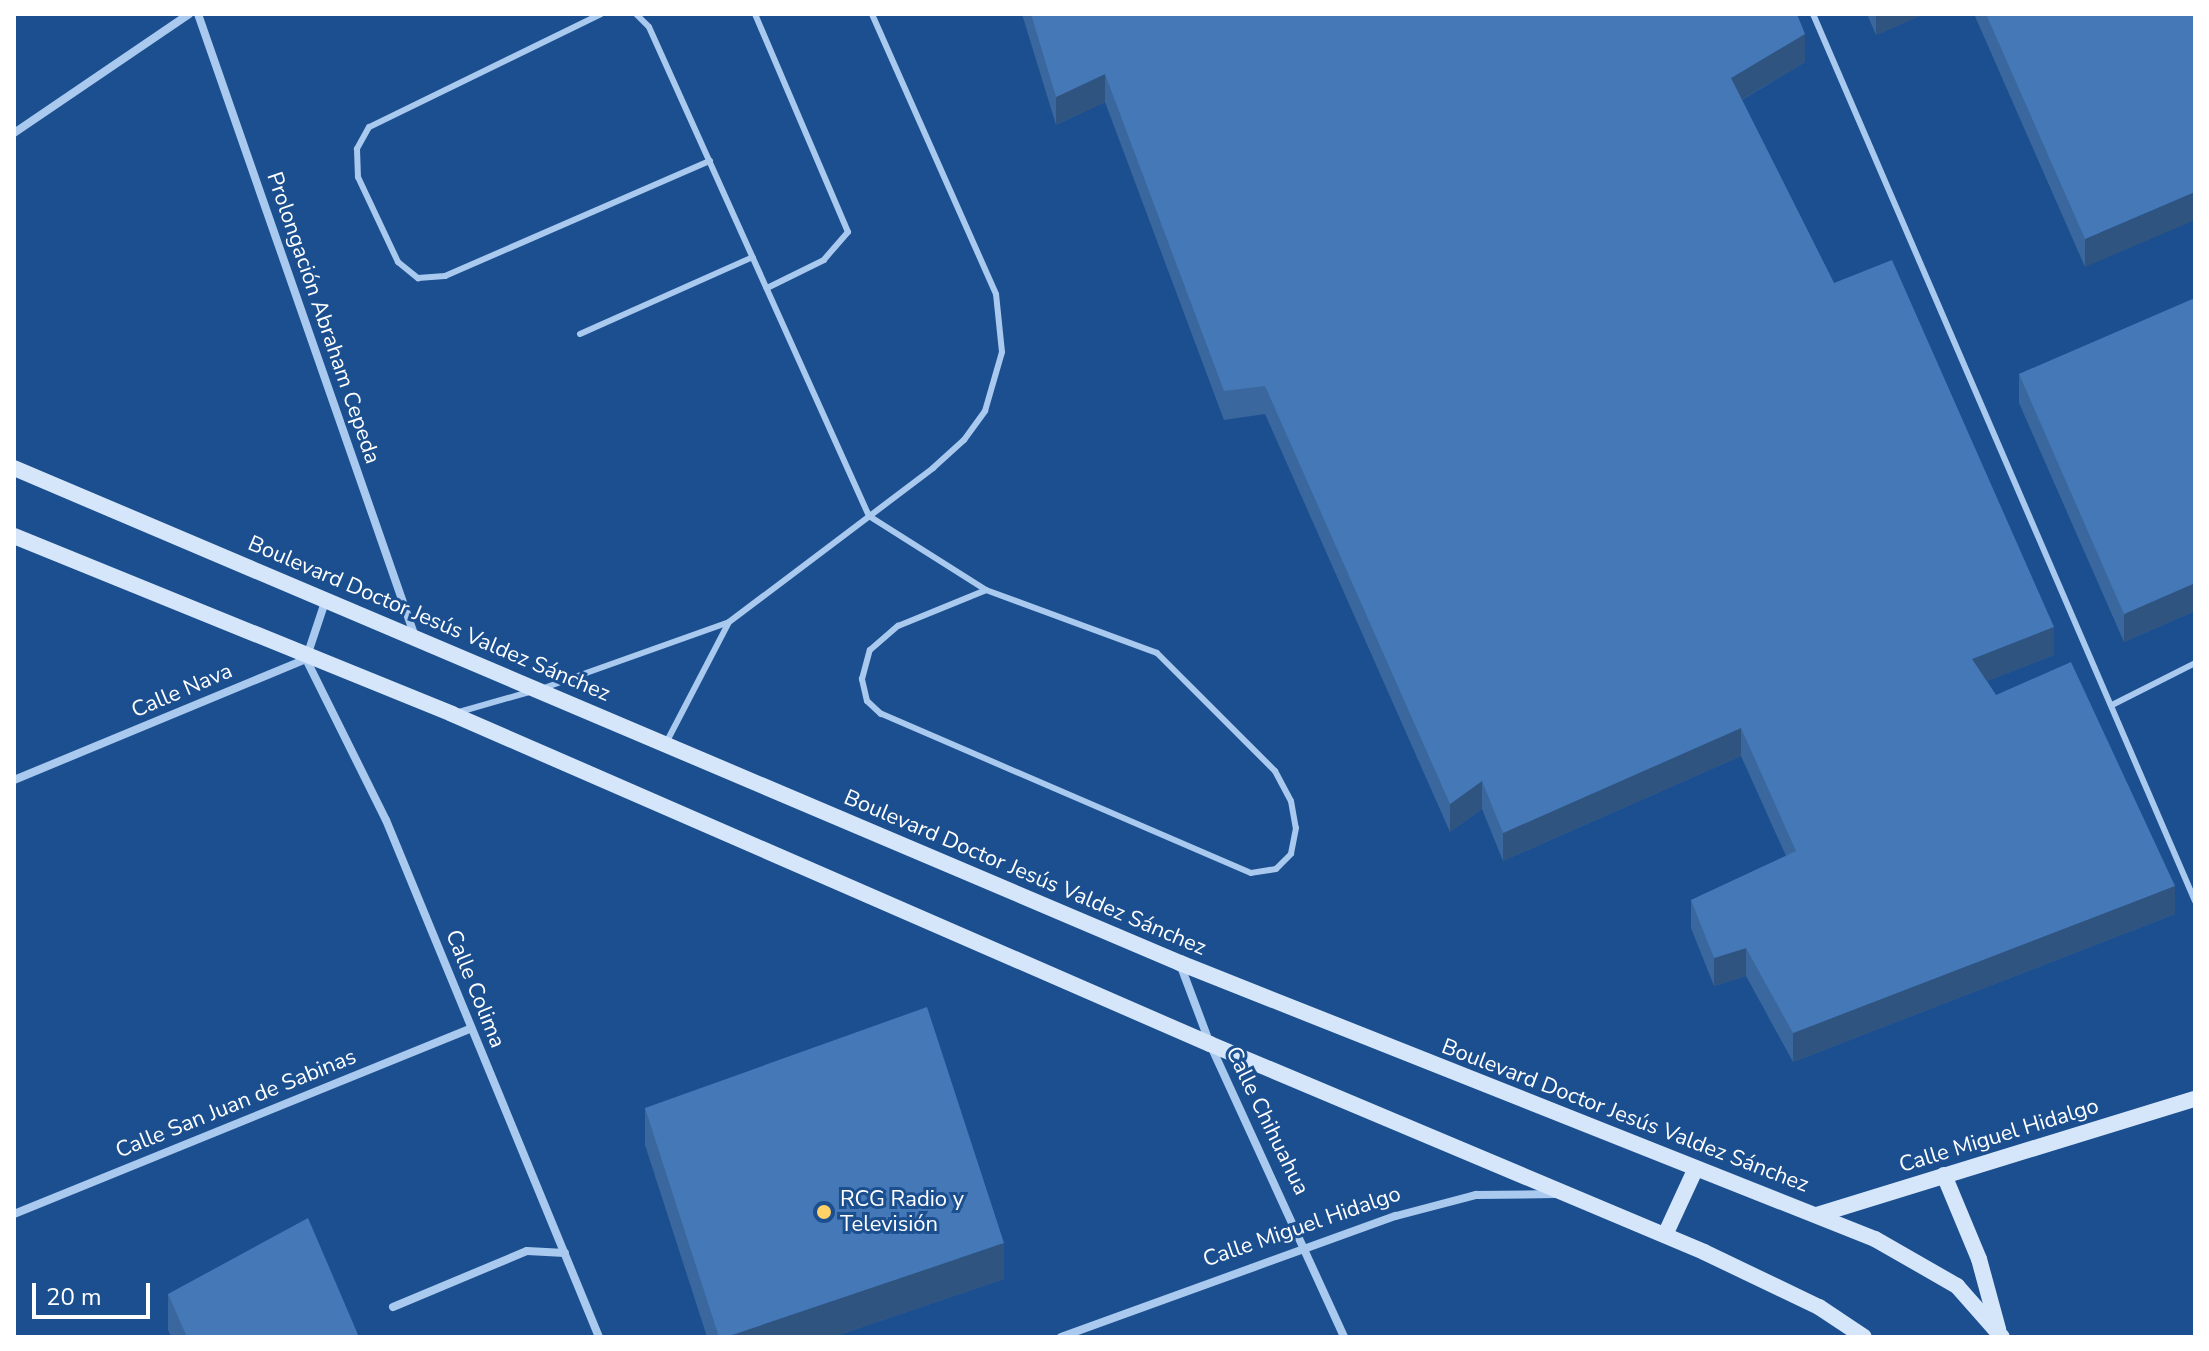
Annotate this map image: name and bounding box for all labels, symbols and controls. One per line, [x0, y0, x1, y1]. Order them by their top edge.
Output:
street label: Prolongación Abraham Cepeda [261, 169, 385, 467]
street label: Boulevard Doctor Jesús Valdez Sánchez [244, 530, 614, 708]
street label: Calle Nava [128, 658, 236, 724]
street label: Boulevard Doctor Jesús Valdez Sánchez [840, 784, 1210, 962]
street label: Calle Colima [439, 926, 511, 1052]
street label: Boulevard Doctor Jesús Valdez Sánchez [1438, 1034, 1812, 1198]
street label: Calle Chihuahua [1220, 1043, 1314, 1199]
street label: Calle San Juan de Sabinas [112, 1044, 360, 1164]
street label: Calle Miguel Hidalgo [1896, 1093, 2102, 1179]
street label: Calle Miguel Hidalgo [1200, 1181, 1404, 1273]
place label: RCG Radio y Televisión [840, 1186, 964, 1238]
marker: RCG Radio y Televisión [815, 1203, 833, 1221]
scale bar [36, 1267, 154, 1317]
text: 20 m [46, 1281, 102, 1313]

